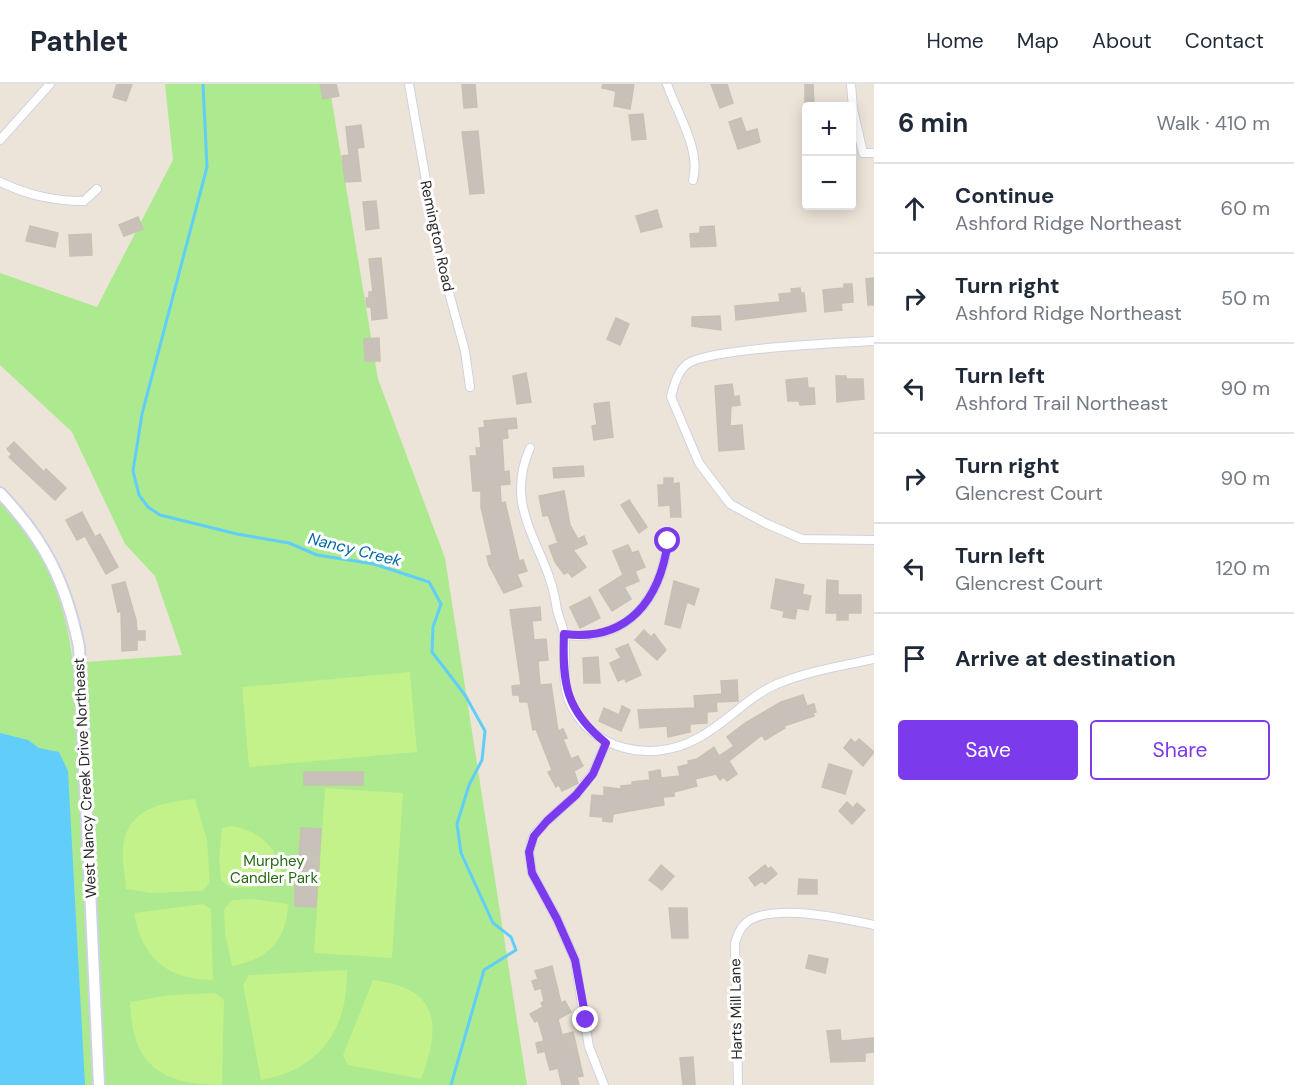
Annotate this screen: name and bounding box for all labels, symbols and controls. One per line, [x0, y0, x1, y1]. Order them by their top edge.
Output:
text: Pathlet [30, 23, 128, 60]
text: Home [926, 27, 984, 55]
text: Map [1017, 27, 1059, 55]
text: About [1092, 27, 1152, 55]
text: Contact [1185, 27, 1264, 55]
map controls [802, 102, 856, 210]
button: + [802, 102, 856, 156]
text: 6 min [898, 106, 968, 140]
text: Walk · 410 m [1156, 110, 1270, 136]
button: − [802, 156, 856, 210]
street label: Remington Road [415, 179, 459, 293]
text: Continue [955, 181, 1054, 210]
icon: ahead [898, 192, 931, 225]
text: 60 m [1221, 195, 1270, 221]
text: Ashford Ridge Northeast [955, 210, 1182, 236]
text: Turn right [955, 271, 1060, 300]
icon: right [898, 282, 931, 315]
text: 50 m [1221, 285, 1270, 311]
text: Ashford Ridge Northeast [955, 300, 1182, 326]
text: Turn left [955, 361, 1045, 390]
icon: left [898, 372, 931, 405]
text: 90 m [1221, 375, 1270, 401]
text: Ashford Trail Northeast [955, 390, 1168, 416]
text: Turn right [955, 451, 1060, 480]
icon: right [898, 462, 931, 495]
text: 90 m [1221, 465, 1270, 491]
text: Glencrest Court [955, 480, 1103, 506]
route start [654, 527, 680, 553]
water label: Nancy Creek [306, 528, 404, 571]
text: Turn left [955, 541, 1045, 570]
icon: left [898, 552, 931, 585]
text: 120 m [1216, 555, 1270, 581]
text: Glencrest Court [955, 570, 1103, 596]
icon: arrive [898, 642, 931, 675]
text: Arrive at destination [955, 644, 1176, 673]
street label: West Nancy Creek Drive Northeast [69, 657, 101, 899]
button: Save [898, 720, 1078, 780]
button: Share [1090, 720, 1270, 780]
park label: Murphey Candler Park [230, 851, 318, 888]
street label: Harts Mill Lane [725, 958, 747, 1060]
route end [572, 1006, 598, 1032]

